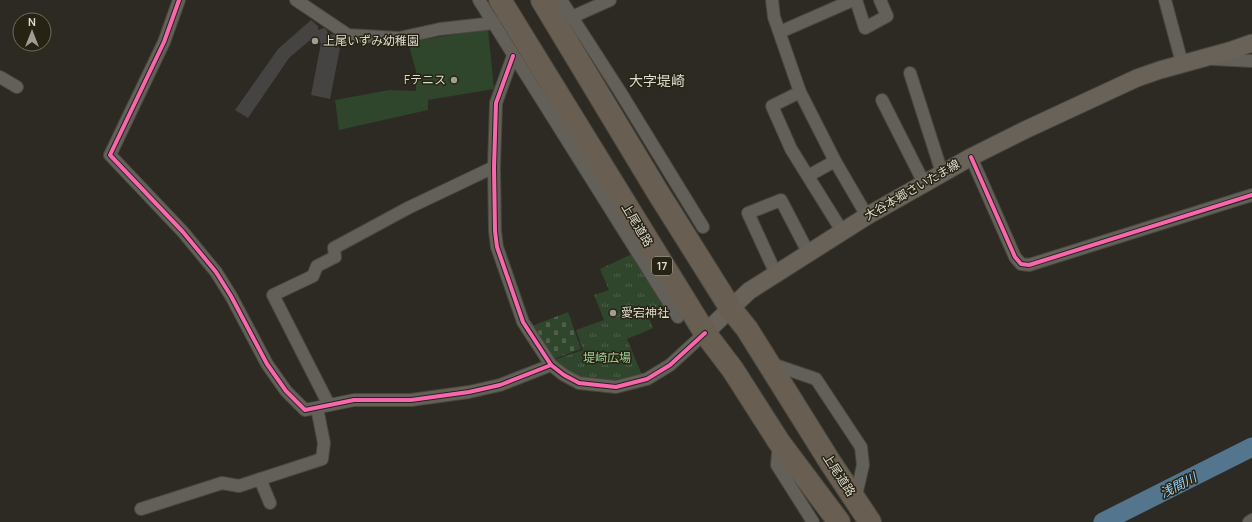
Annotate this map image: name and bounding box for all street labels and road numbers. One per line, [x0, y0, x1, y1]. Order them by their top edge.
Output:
street label: 大谷本郷さいたま線 [861, 155, 963, 224]
street label: 上尾道路 [618, 200, 657, 250]
road number: 17 [652, 257, 672, 275]
street label: 上尾道路 [819, 450, 860, 499]

